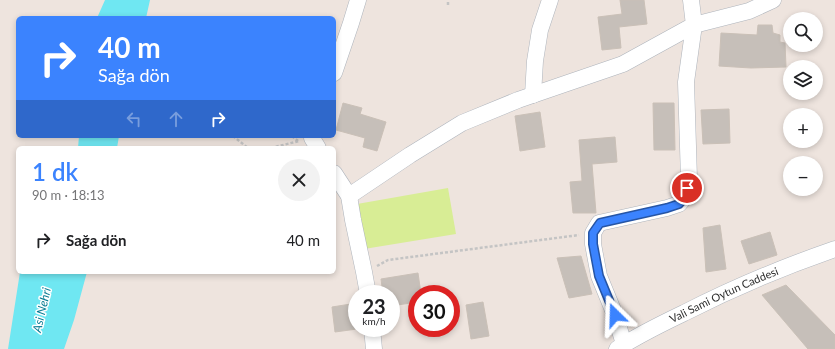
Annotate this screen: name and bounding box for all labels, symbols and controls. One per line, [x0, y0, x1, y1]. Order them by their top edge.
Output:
map controls [783, 12, 823, 196]
button: search [783, 12, 823, 52]
text: 40 m [98, 30, 161, 64]
icon: right [32, 32, 84, 84]
button: layers [783, 60, 823, 100]
text: Sağa dön [98, 64, 170, 86]
icon: left [123, 108, 145, 130]
icon: ahead [165, 108, 187, 130]
icon: right [207, 108, 229, 130]
button: + [783, 108, 823, 148]
button: − [783, 156, 823, 196]
text: 1 dk [32, 157, 78, 186]
button: close [278, 159, 320, 201]
pin [670, 171, 704, 205]
icon: arrive [676, 177, 698, 199]
text: 90 m · 18:13 [32, 187, 105, 203]
icon: right [32, 229, 54, 251]
text: Sağa dön [66, 231, 127, 249]
text: 40 m [286, 231, 320, 249]
street label: Vali Sami Oytun Caddesi [667, 264, 780, 325]
speed limit sign: 30 [408, 285, 460, 337]
water label: Asi Nehri [29, 286, 54, 335]
text: 23 [362, 294, 386, 318]
position arrow [594, 294, 636, 336]
text: km/h [362, 315, 386, 327]

